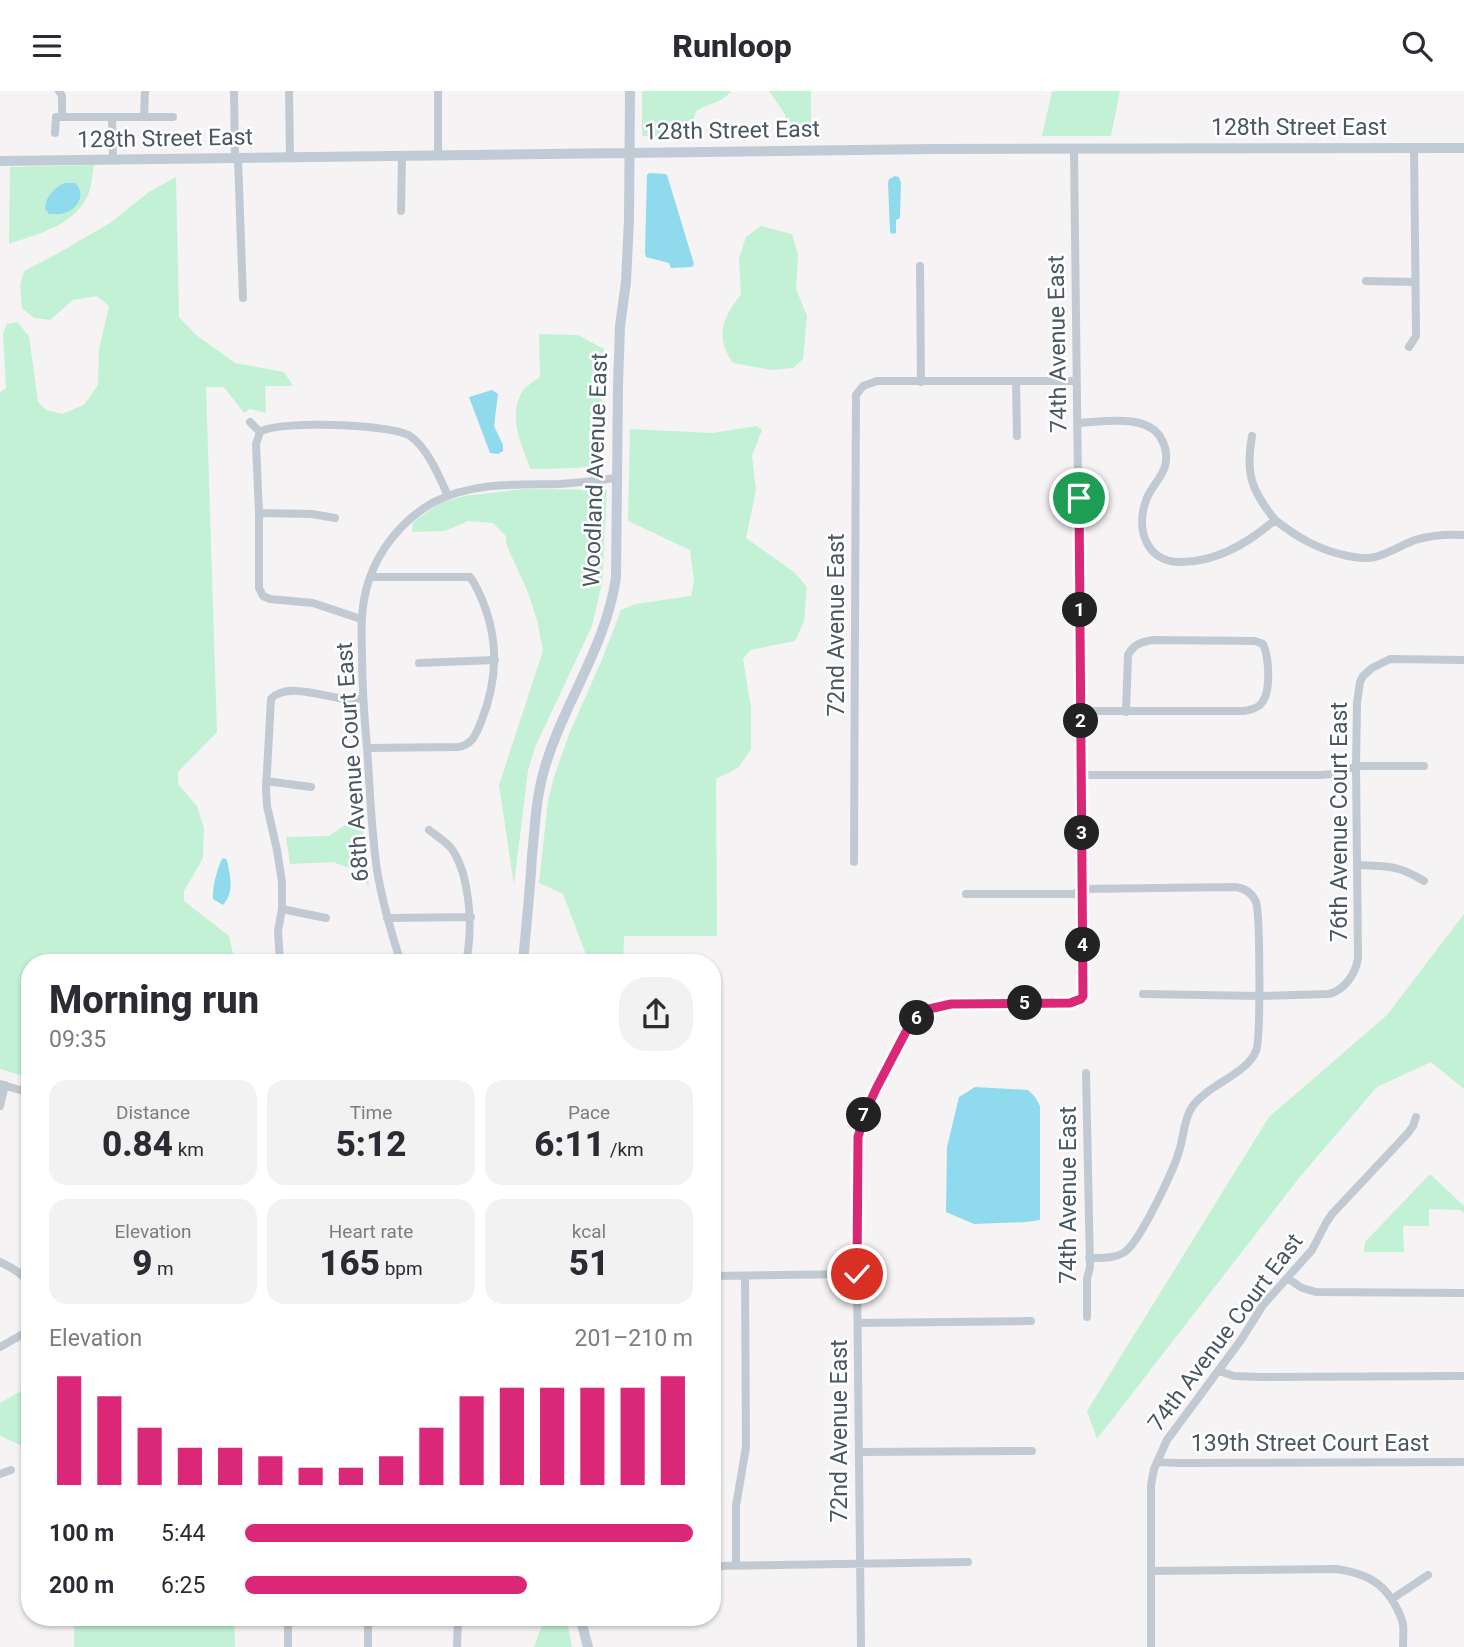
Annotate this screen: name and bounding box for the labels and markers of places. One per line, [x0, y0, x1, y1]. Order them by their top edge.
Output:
pin [1049, 468, 1109, 528]
pin: 1 [1062, 593, 1098, 627]
pin: 2 [1064, 703, 1098, 739]
pin: 3 [1064, 815, 1100, 851]
pin: 4 [1066, 927, 1100, 963]
pin: 5 [1007, 985, 1042, 1021]
pin: 6 [900, 1000, 934, 1035]
pin: 7 [846, 1097, 882, 1133]
pin [827, 1244, 887, 1304]

